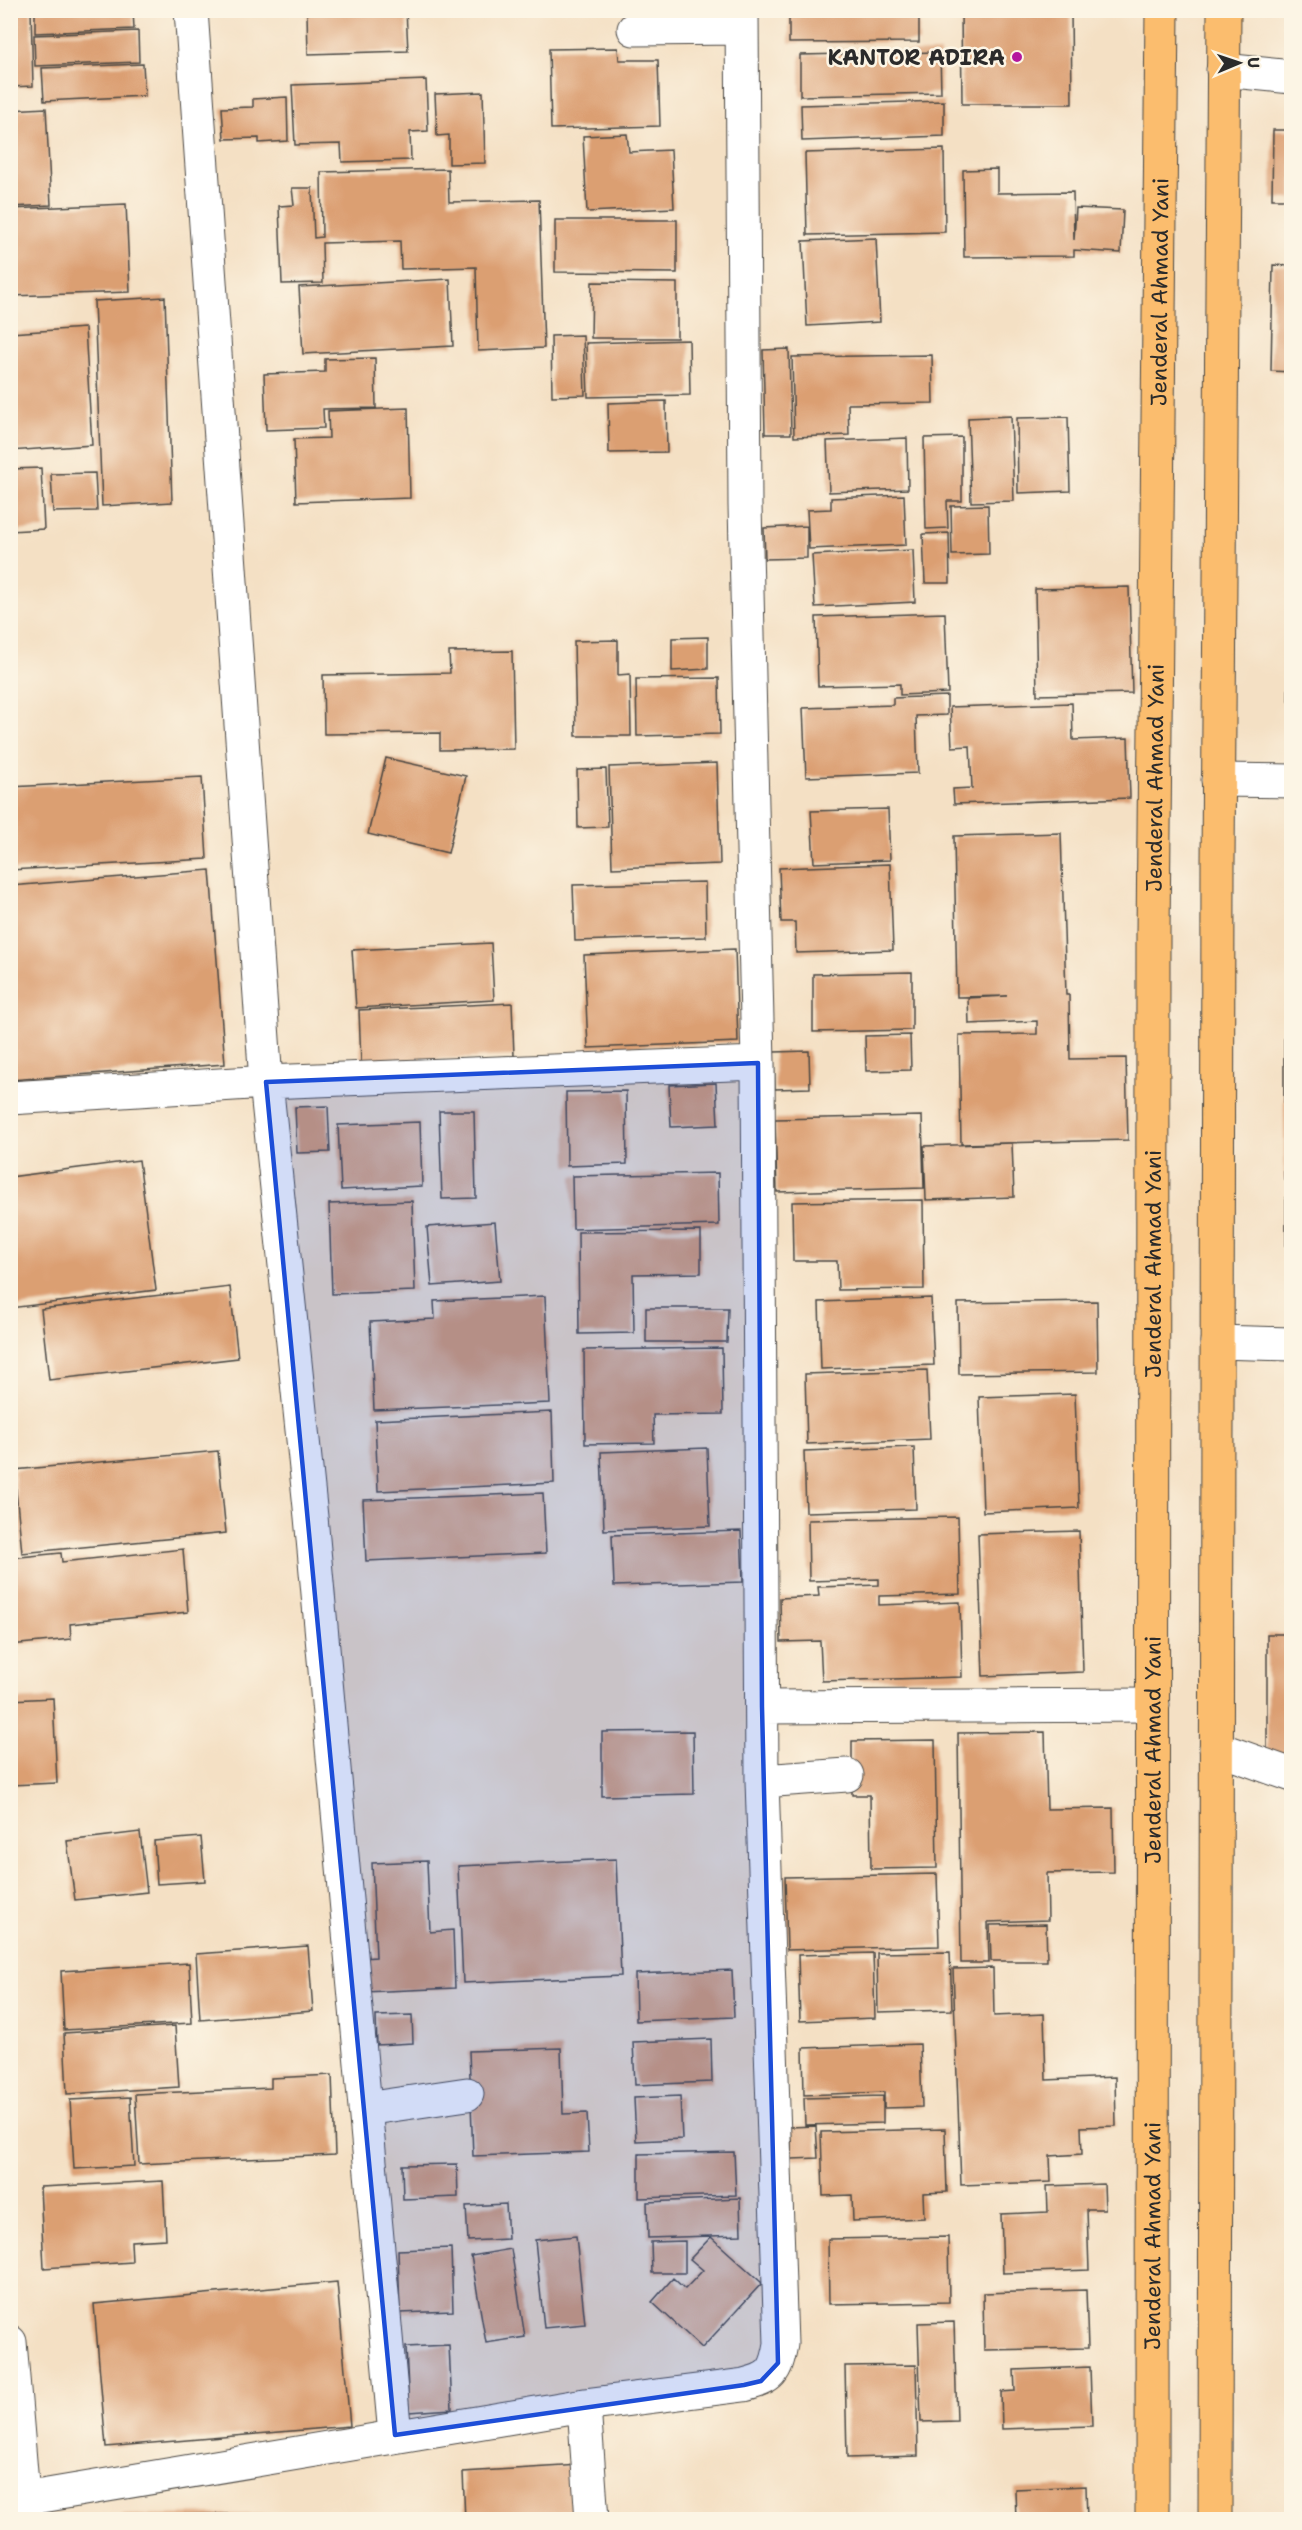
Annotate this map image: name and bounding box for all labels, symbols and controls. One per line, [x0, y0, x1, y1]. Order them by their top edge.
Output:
north arrow [1209, 33, 1269, 93]
place label: KANTOR ADIRA [827, 43, 1005, 72]
marker: KANTOR ADIRA [1010, 50, 1024, 64]
text: U [1243, 57, 1264, 68]
street label: Jenderal Ahmad Yani [1144, 178, 1175, 406]
street label: Jenderal Ahmad Yani [1139, 664, 1171, 892]
street label: Jenderal Ahmad Yani [1139, 1150, 1168, 1378]
street label: Jenderal Ahmad Yani [1138, 1636, 1168, 1864]
street label: Jenderal Ahmad Yani [1138, 2122, 1167, 2350]

